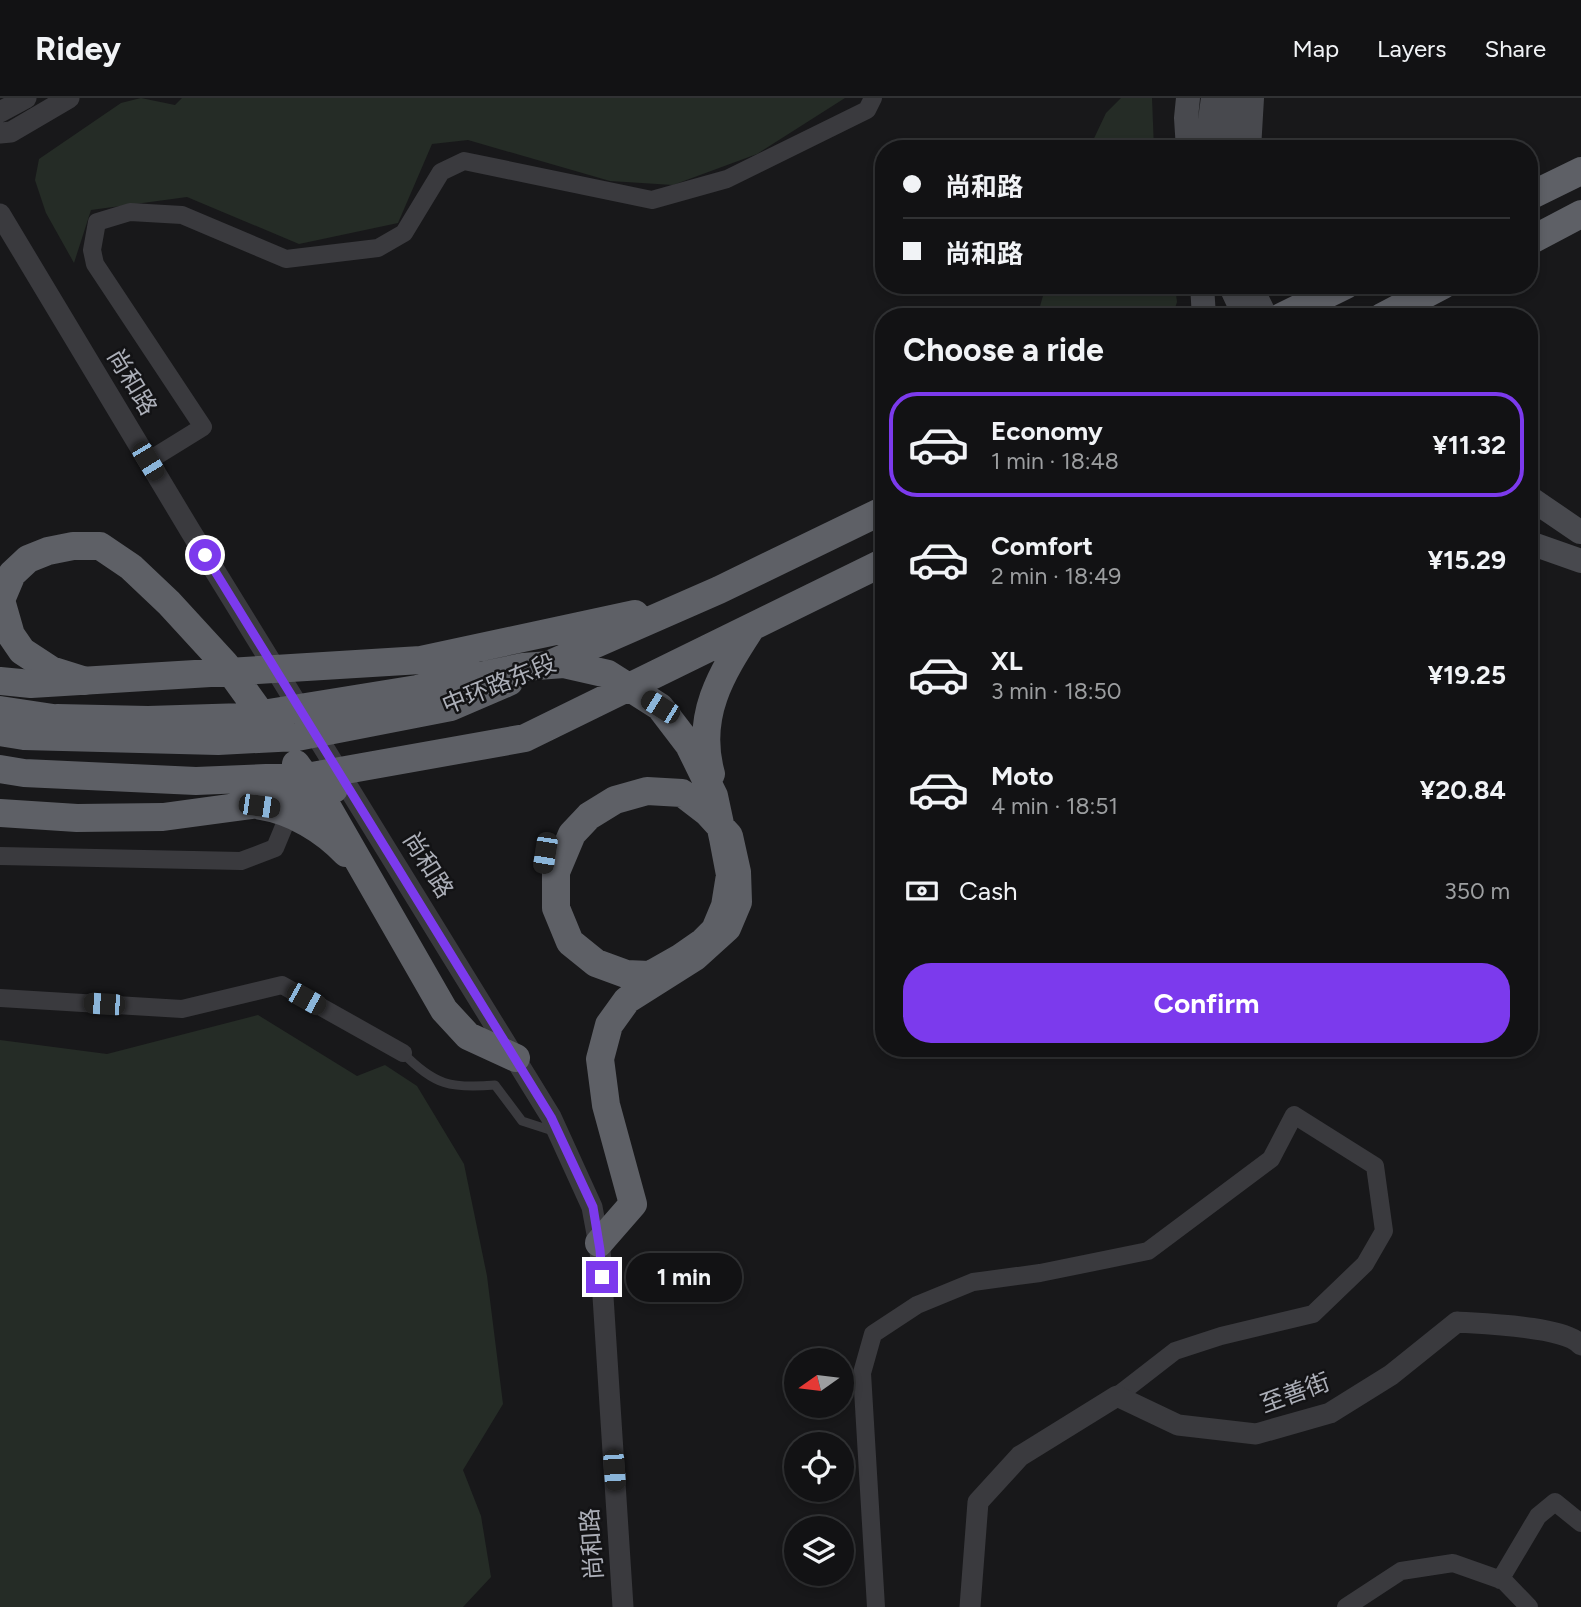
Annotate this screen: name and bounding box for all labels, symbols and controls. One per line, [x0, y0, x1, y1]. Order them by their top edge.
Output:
text: Ridey [35, 29, 121, 68]
text: Map [1292, 34, 1339, 63]
text: Layers [1377, 34, 1446, 63]
text: Share [1484, 34, 1546, 63]
text: 尚和路 [945, 171, 1023, 203]
text: 尚和路 [945, 238, 1023, 270]
text: Choose a ride [903, 331, 1104, 369]
street label: 尚和路 [101, 343, 163, 420]
icon: car [907, 413, 970, 476]
text: Economy [991, 415, 1103, 447]
text: ¥11.32 [1433, 429, 1506, 461]
car [129, 438, 168, 484]
text: 1 min · 18:48 [991, 447, 1119, 475]
icon: car [907, 528, 970, 591]
text: Comfort [991, 530, 1093, 562]
route start [189, 539, 221, 571]
text: ¥15.29 [1428, 544, 1506, 576]
text: 2 min · 18:49 [991, 562, 1121, 590]
icon: car [907, 643, 970, 706]
text: XL [991, 645, 1023, 677]
street label: 中环路东段 [438, 648, 560, 719]
text: ¥19.25 [1428, 659, 1506, 691]
text: 3 min · 18:50 [991, 677, 1122, 705]
car [637, 687, 684, 727]
icon: car [907, 758, 970, 821]
text: Moto [991, 760, 1054, 792]
text: ¥20.84 [1420, 774, 1506, 806]
text: 4 min · 18:51 [991, 792, 1118, 820]
car [237, 793, 282, 819]
street label: 尚和路 [397, 827, 460, 903]
car [532, 831, 559, 875]
icon: cash [903, 872, 941, 910]
text: Cash [959, 875, 1018, 907]
text: 350 m [1444, 877, 1510, 905]
button: Confirm [903, 963, 1510, 1043]
car [283, 980, 330, 1018]
car [83, 992, 126, 1016]
callout: 1 min [626, 1252, 742, 1302]
route end [586, 1261, 618, 1293]
text: 1 min [657, 1263, 711, 1291]
north arrow [784, 1348, 854, 1418]
map controls [784, 1348, 854, 1586]
street label: 至善街 [1256, 1367, 1334, 1418]
button: locate [784, 1432, 854, 1502]
car [603, 1448, 626, 1492]
street label: 尚和路 [575, 1507, 608, 1581]
button: layers [784, 1516, 854, 1586]

